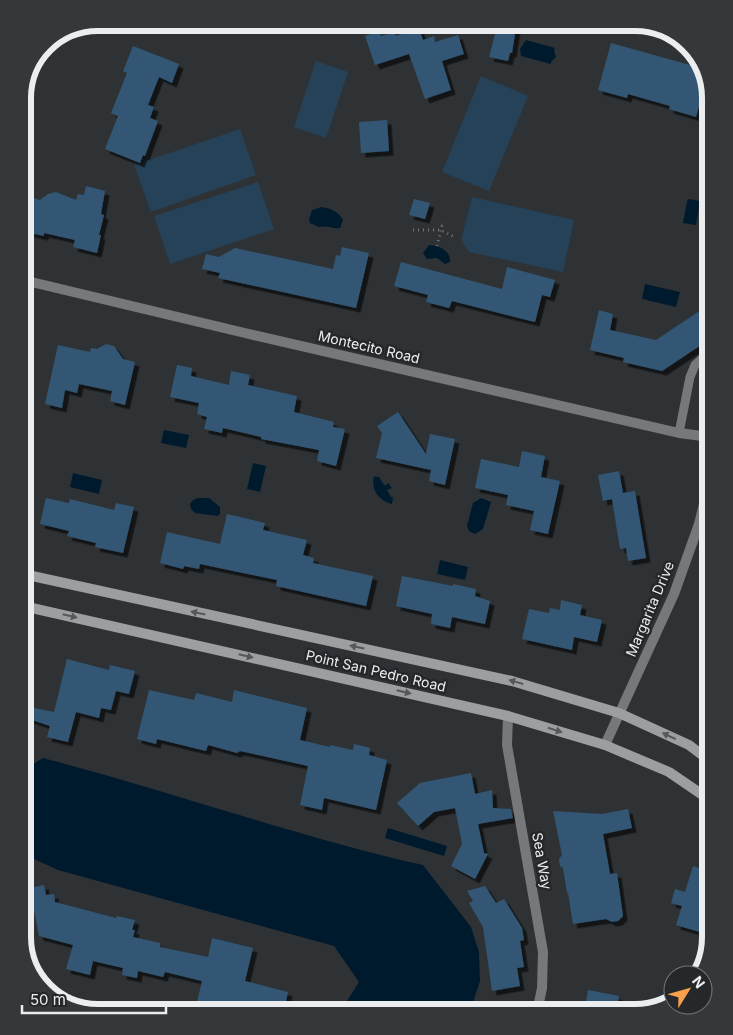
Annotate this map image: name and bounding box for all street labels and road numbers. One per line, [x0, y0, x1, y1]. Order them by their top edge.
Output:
street label: Montecito Road [317, 327, 422, 366]
street label: Margarita Drive [622, 559, 677, 659]
street label: Point San Pedro Road [304, 646, 448, 695]
street label: Sea Way [529, 831, 556, 891]

